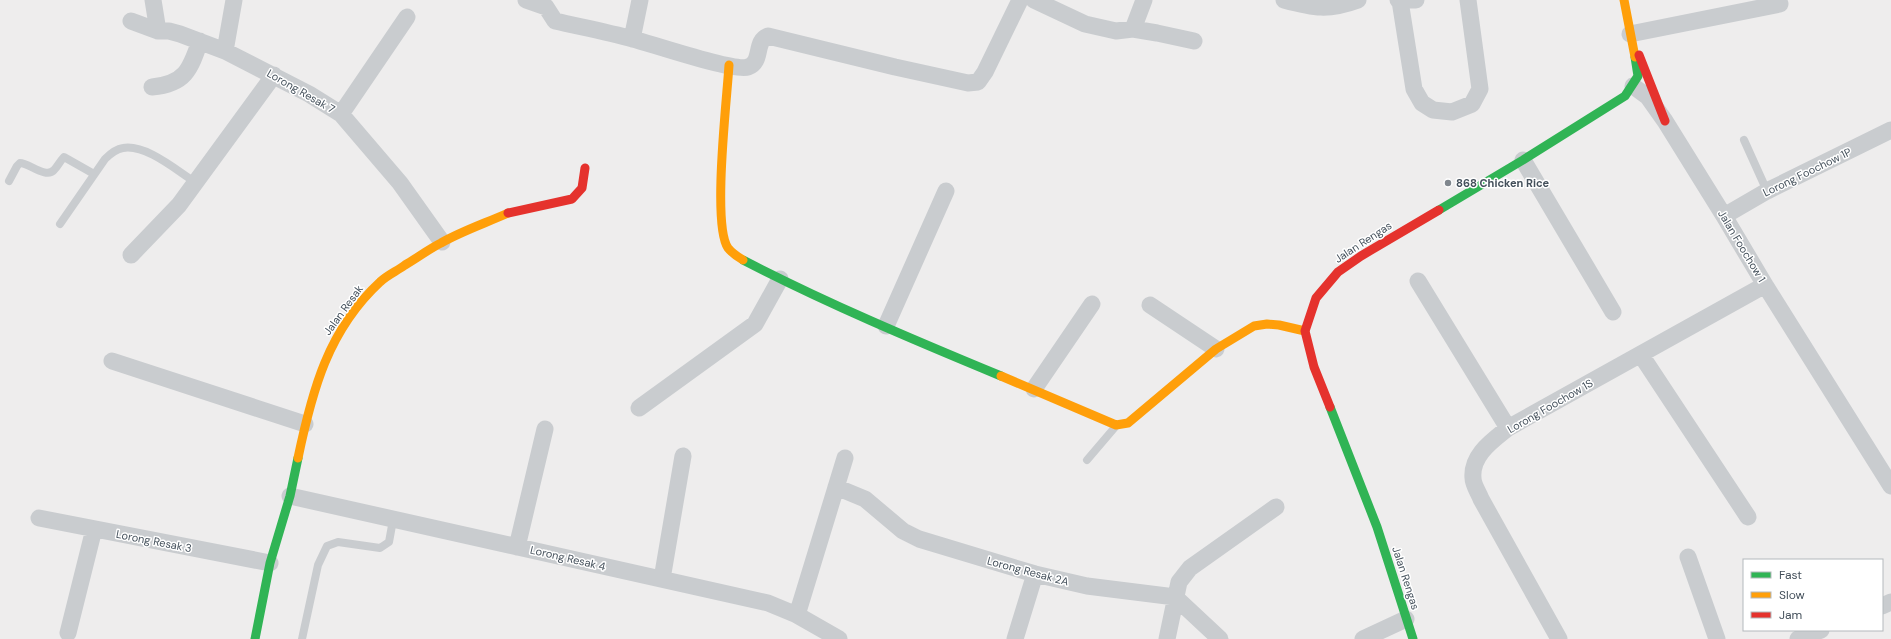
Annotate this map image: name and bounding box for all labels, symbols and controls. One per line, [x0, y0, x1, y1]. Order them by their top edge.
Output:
street label: Lorong Resak 7 [265, 66, 338, 116]
street label: Lorong Foochow 1P [1761, 145, 1853, 199]
place label: 868 Chicken Rice [1456, 176, 1550, 190]
marker: 868 Chicken Rice [1443, 178, 1453, 188]
street label: Jalan Foochow 1 [1715, 207, 1769, 285]
street label: Jalan Rengas [1332, 218, 1394, 266]
street label: Jalan Resak [320, 282, 366, 338]
street label: Lorong Foochow 1S [1505, 376, 1595, 436]
street label: Lorong Resak 3 [115, 527, 193, 555]
street label: Lorong Resak 4 [529, 543, 607, 574]
street label: Jalan Rengas [1389, 545, 1423, 611]
street label: Lorong Resak 2A [986, 553, 1070, 589]
legend [1743, 559, 1883, 631]
text: Fast [1779, 567, 1802, 583]
text: Slow [1779, 587, 1805, 603]
text: Jam [1779, 607, 1802, 623]

